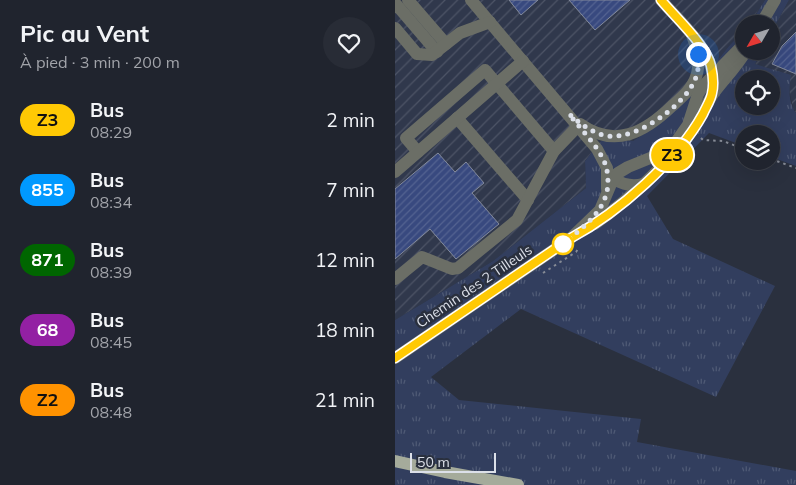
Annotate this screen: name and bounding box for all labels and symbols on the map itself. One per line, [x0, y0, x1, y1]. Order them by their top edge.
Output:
north arrow [735, 15, 780, 60]
your location [686, 42, 711, 67]
line badge: Z3 [649, 139, 695, 171]
unlabelled marker [552, 233, 574, 255]
street label: Chemin des 2 Tilleuls [413, 240, 535, 331]
scale bar [410, 450, 496, 473]

